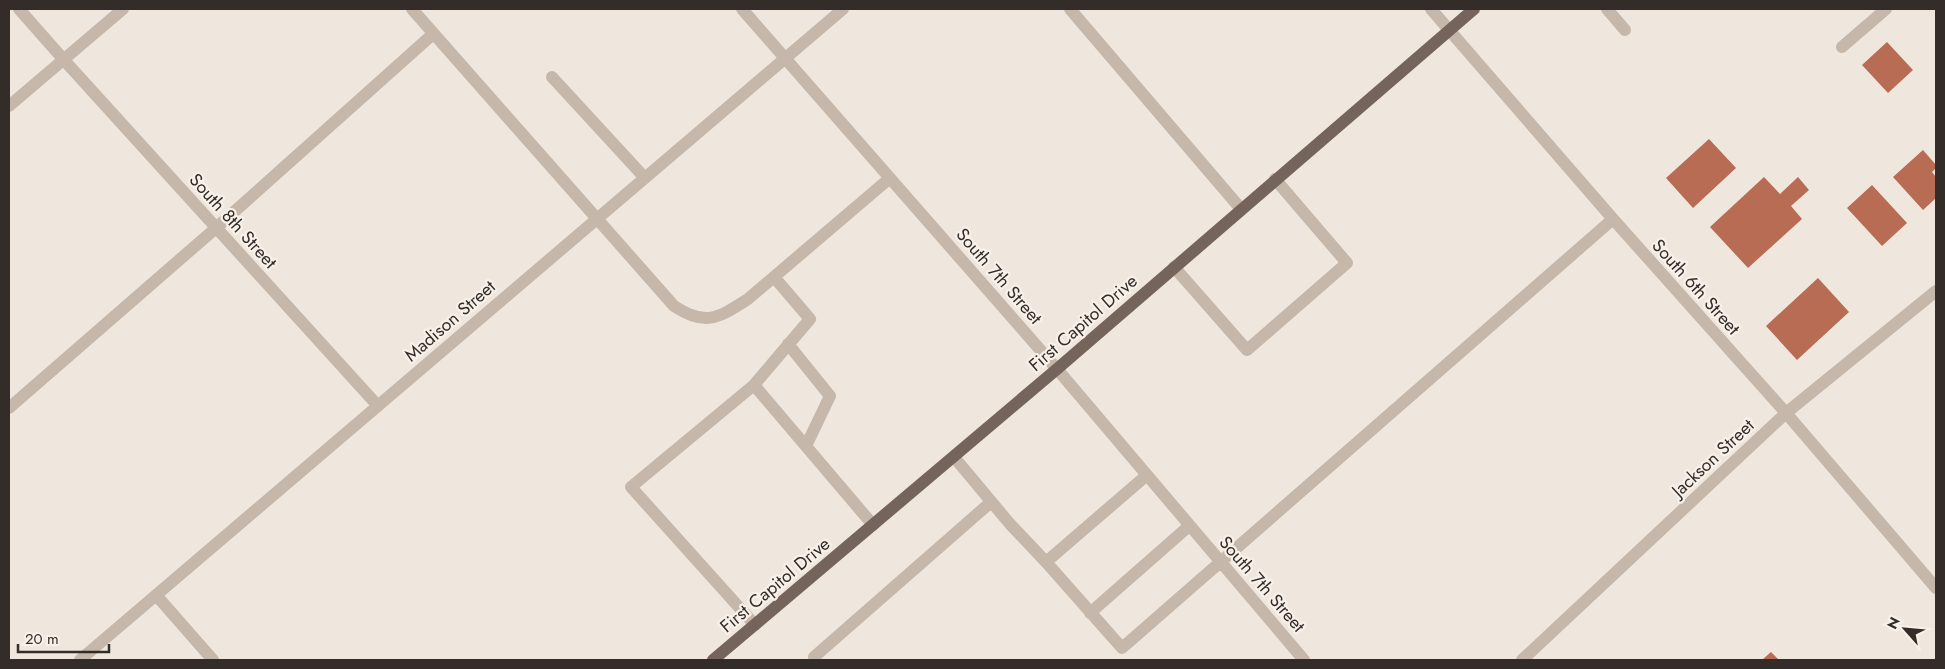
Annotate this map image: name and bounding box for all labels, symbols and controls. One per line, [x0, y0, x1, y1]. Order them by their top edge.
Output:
street label: South 8th Street [183, 168, 283, 275]
street label: South 7th Street [950, 222, 1049, 330]
street label: South 6th Street [1646, 233, 1747, 341]
street label: First Capitol Drive [1023, 268, 1143, 378]
street label: Madison Street [399, 274, 502, 368]
street label: Jackson Street [1664, 412, 1761, 504]
street label: South 7th Street [1213, 530, 1312, 638]
street label: First Capitol Drive [714, 531, 836, 639]
north arrow [1880, 604, 1930, 654]
text: N [1882, 614, 1905, 633]
scale bar [18, 622, 109, 654]
text: 20 m [25, 628, 59, 650]

